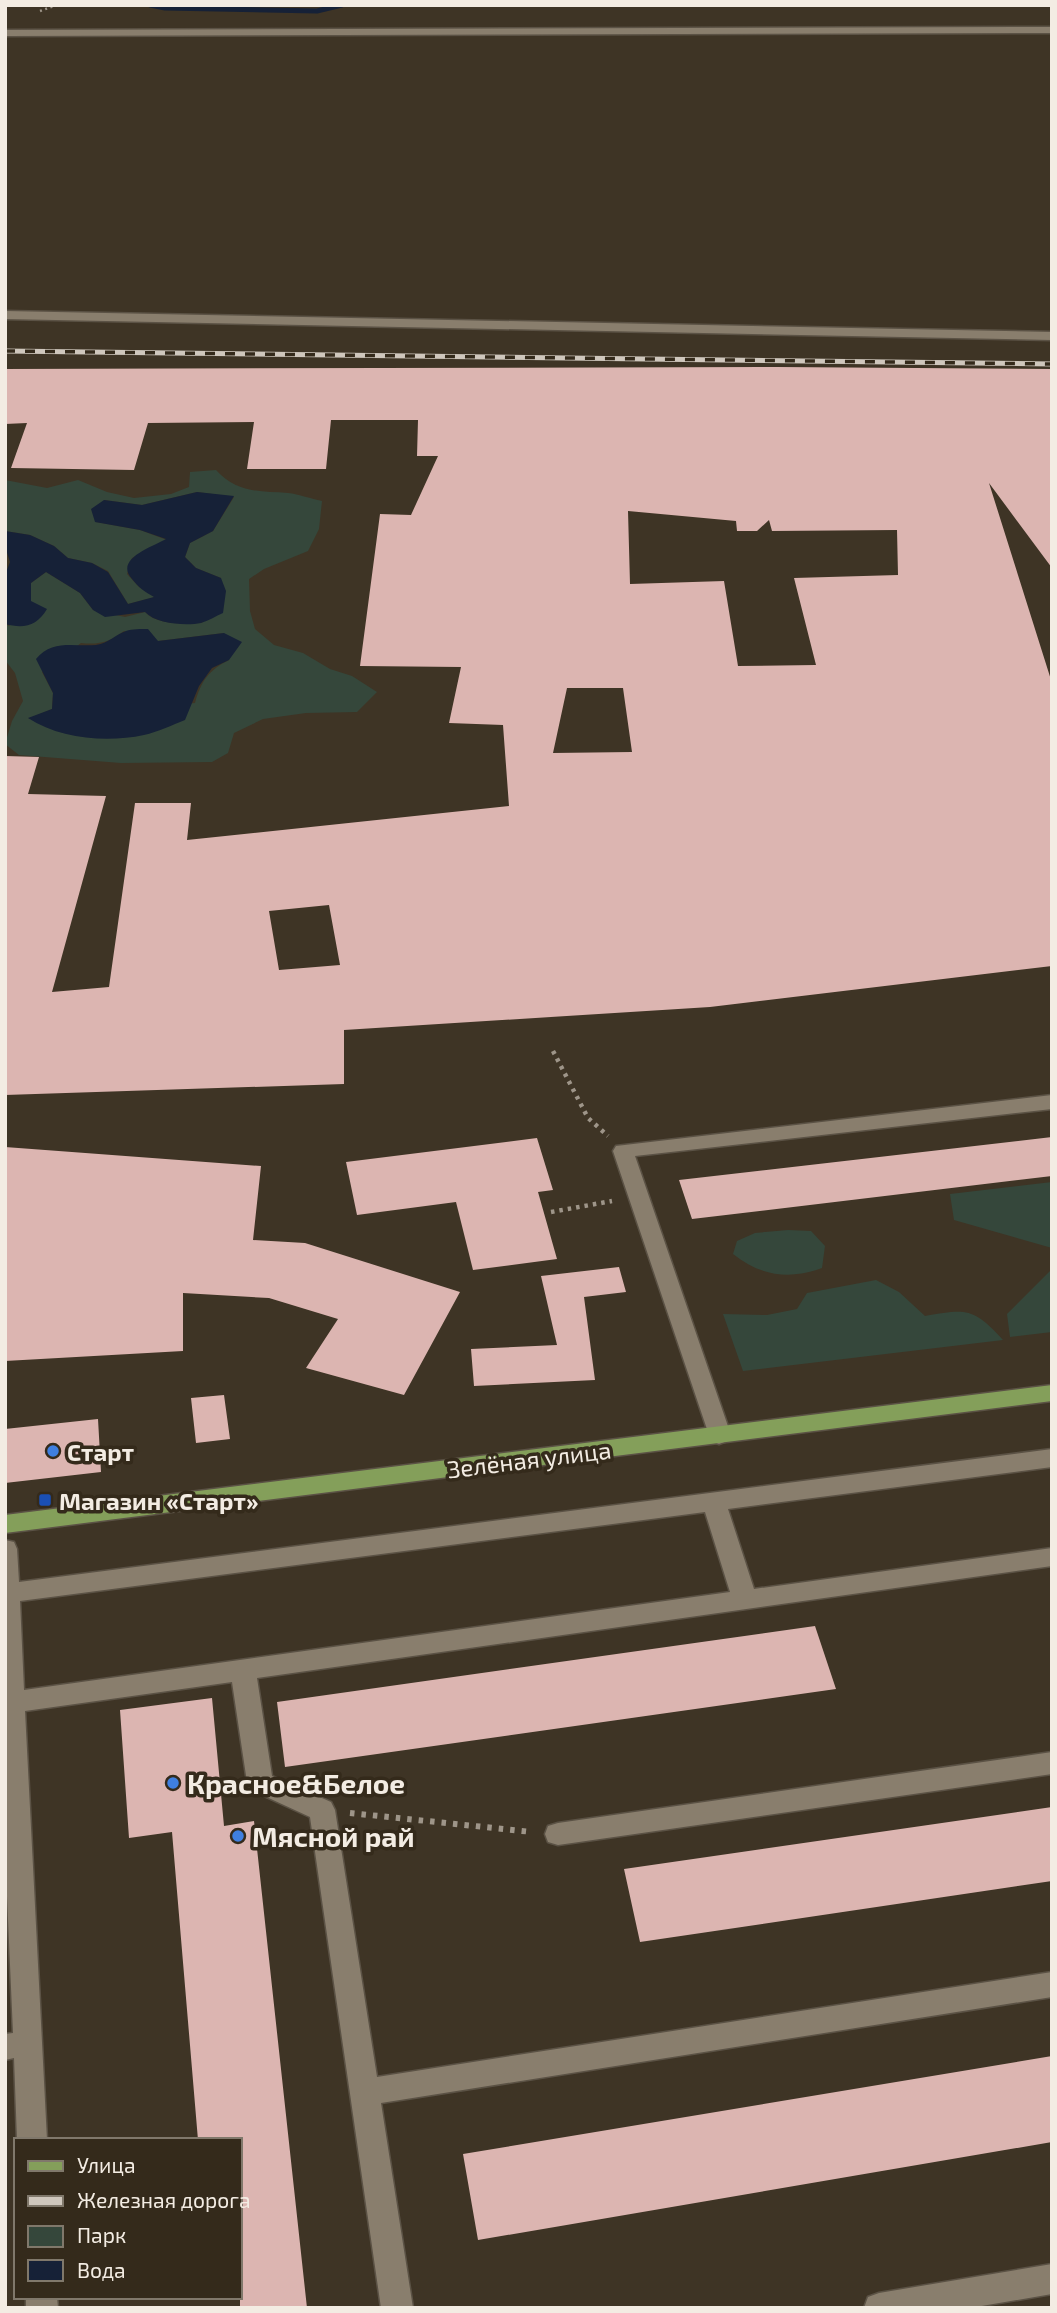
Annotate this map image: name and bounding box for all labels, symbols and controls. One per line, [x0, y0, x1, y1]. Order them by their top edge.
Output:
street label: Зелёная улица [445, 1435, 613, 1484]
place label: Старт [67, 1437, 134, 1466]
marker: Старт [45, 1443, 61, 1459]
place label: Магазин «Старт» [59, 1486, 258, 1515]
marker: Магазин «Старт» [37, 1492, 53, 1508]
place label: Красное&Белое [187, 1766, 405, 1800]
marker: Красное&Белое [165, 1775, 181, 1791]
place label: Мясной рай [252, 1819, 414, 1853]
marker: Мясной рай [230, 1828, 246, 1844]
legend [14, 2138, 242, 2299]
text: Улица [77, 2152, 136, 2177]
text: Железная дорога [77, 2187, 250, 2212]
text: Парк [77, 2222, 126, 2247]
text: Вода [77, 2257, 126, 2282]

